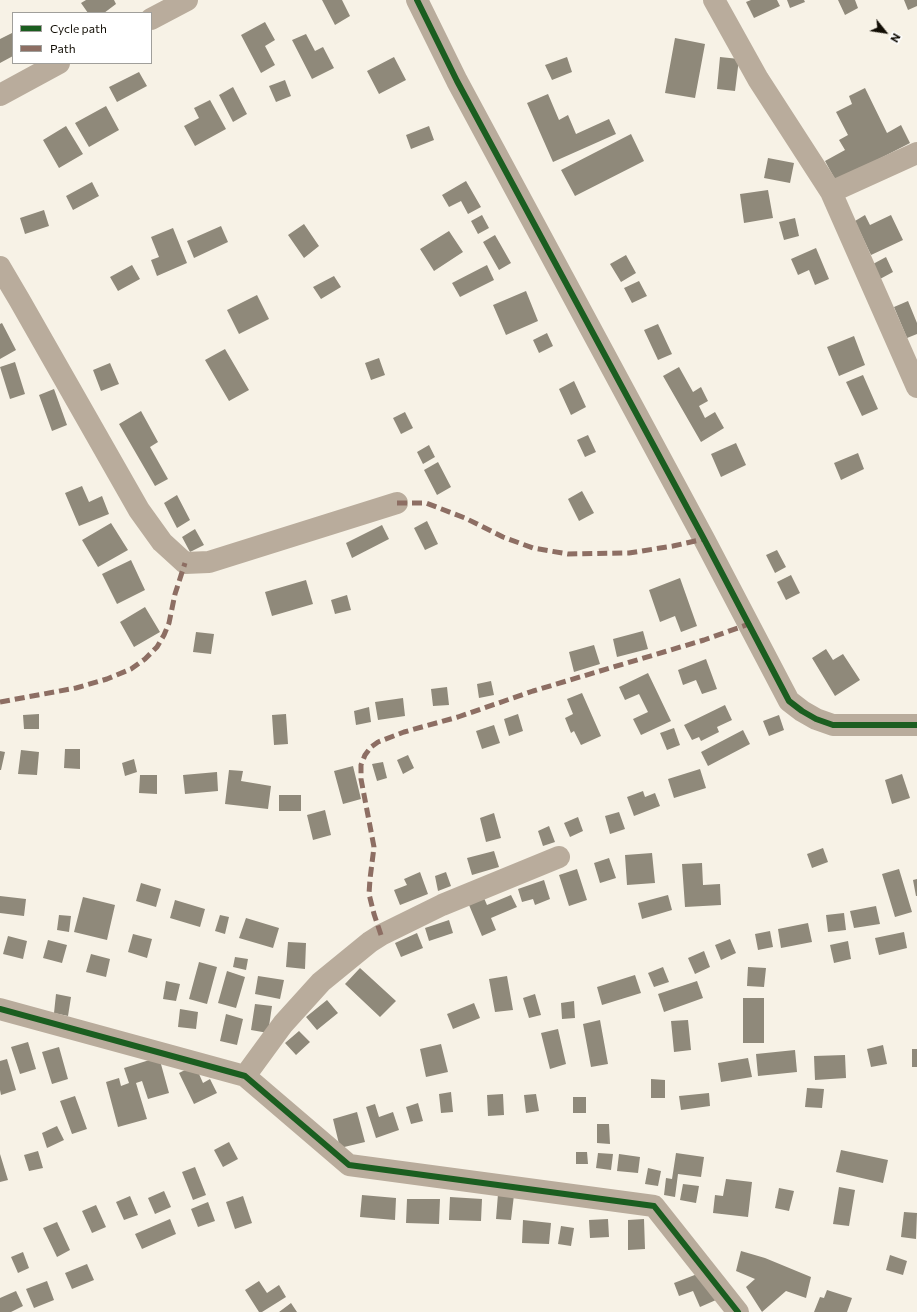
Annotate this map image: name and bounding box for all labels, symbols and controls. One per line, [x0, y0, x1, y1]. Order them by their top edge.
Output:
legend [12, 12, 152, 64]
north arrow [865, 12, 905, 52]
text: Cycle path [50, 21, 107, 35]
text: N [888, 31, 904, 45]
text: Path [50, 41, 76, 55]

